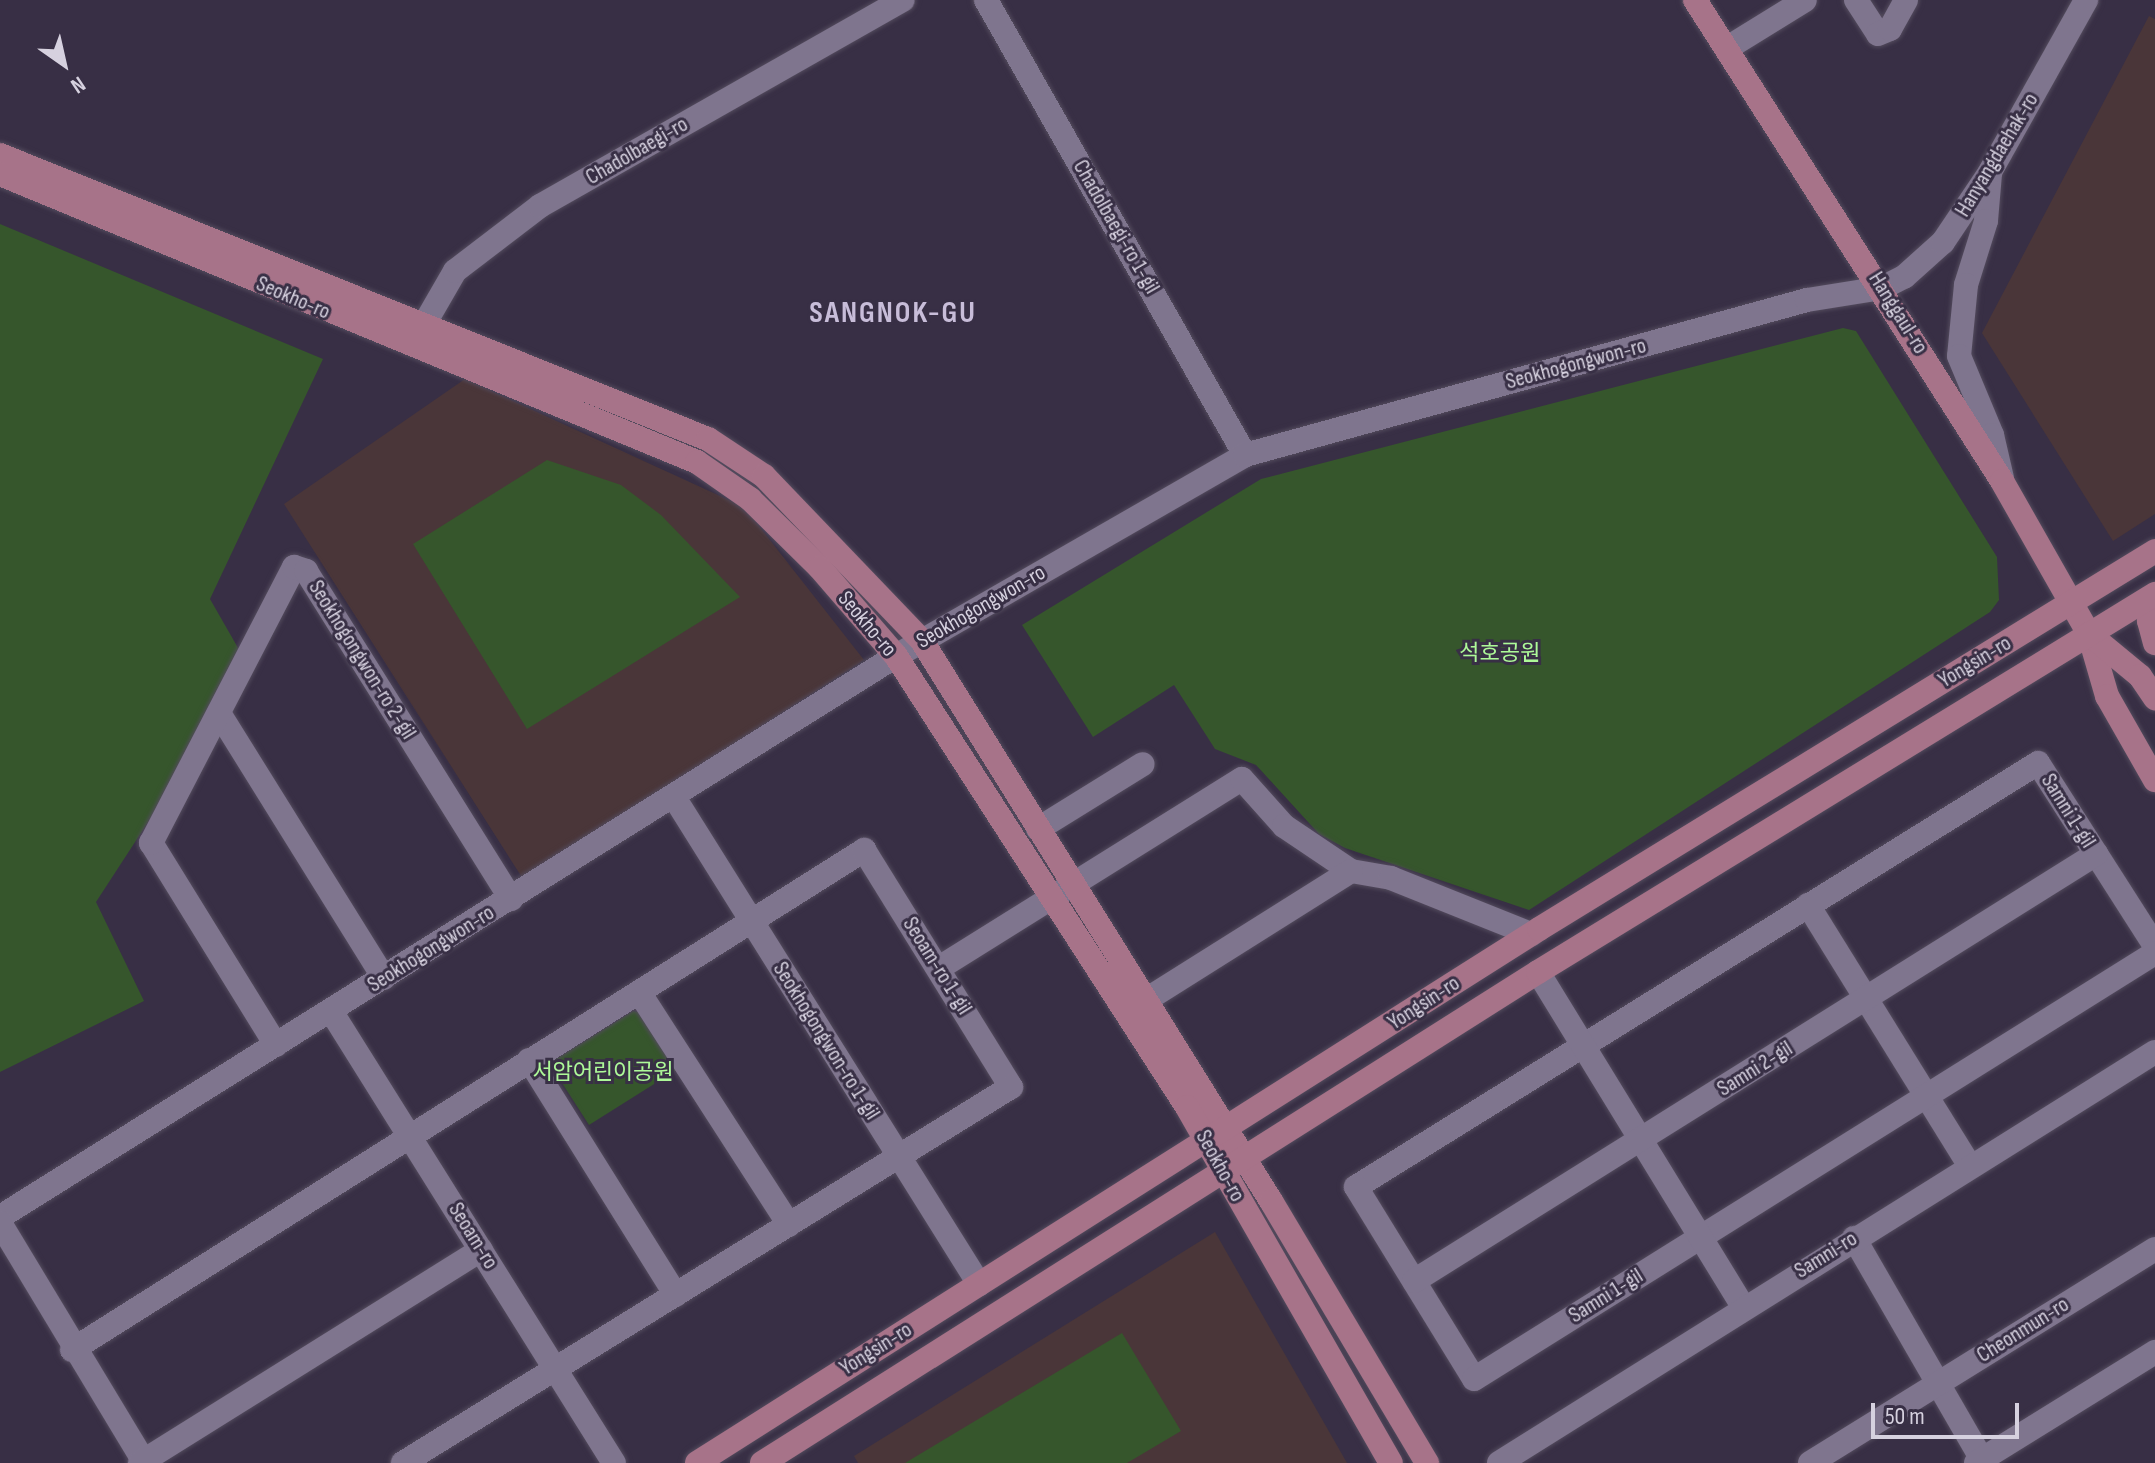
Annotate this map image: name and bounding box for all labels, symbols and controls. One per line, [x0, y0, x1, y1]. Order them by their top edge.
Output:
north arrow [24, 24, 104, 104]
text: N [65, 70, 90, 99]
street label: Hanyangdaehak-ro [1950, 88, 2044, 222]
street label: Chadolbaegi-ro [581, 111, 693, 191]
street label: Chadolbaegi-ro 1-gil [1067, 155, 1165, 299]
street label: Hanggaul-ro [1863, 267, 1933, 359]
street label: Seokho-ro [252, 271, 334, 325]
district label: SANGNOK-GU [809, 295, 977, 331]
street label: Seokhogongwon-ro [1503, 333, 1649, 395]
street label: Seokhogongwon-ro [912, 560, 1050, 654]
street label: Seokhogongwon-ro 2-gil [303, 576, 421, 744]
street label: Seokho-ro [832, 586, 902, 662]
street label: Yongsin-ro [1934, 630, 2016, 694]
park label: 석호공원 [1460, 641, 1540, 667]
street label: Samni 1-gil [2035, 769, 2101, 853]
street label: Seokhogongwon-ro [363, 900, 499, 998]
street label: Seoam-ro 1-gil [897, 912, 977, 1020]
street label: Seokhogongwon-ro 1-gil [767, 957, 885, 1125]
street label: Yongsin-ro [1383, 970, 1465, 1036]
street label: Samni 2-gil [1713, 1036, 1797, 1102]
park label: 서암어린이공원 [532, 1060, 674, 1086]
street label: Seokho-ro [1190, 1126, 1250, 1206]
street label: Seoam-ro [442, 1198, 504, 1274]
street label: Samni-ro [1790, 1226, 1862, 1284]
street label: Samni 1-gil [1564, 1263, 1648, 1329]
street label: Cheonmun-ro [1972, 1291, 2074, 1369]
street label: Yongsin-ro [835, 1317, 917, 1381]
scale bar [1875, 1387, 2023, 1437]
text: 50 m [1885, 1402, 1925, 1431]

